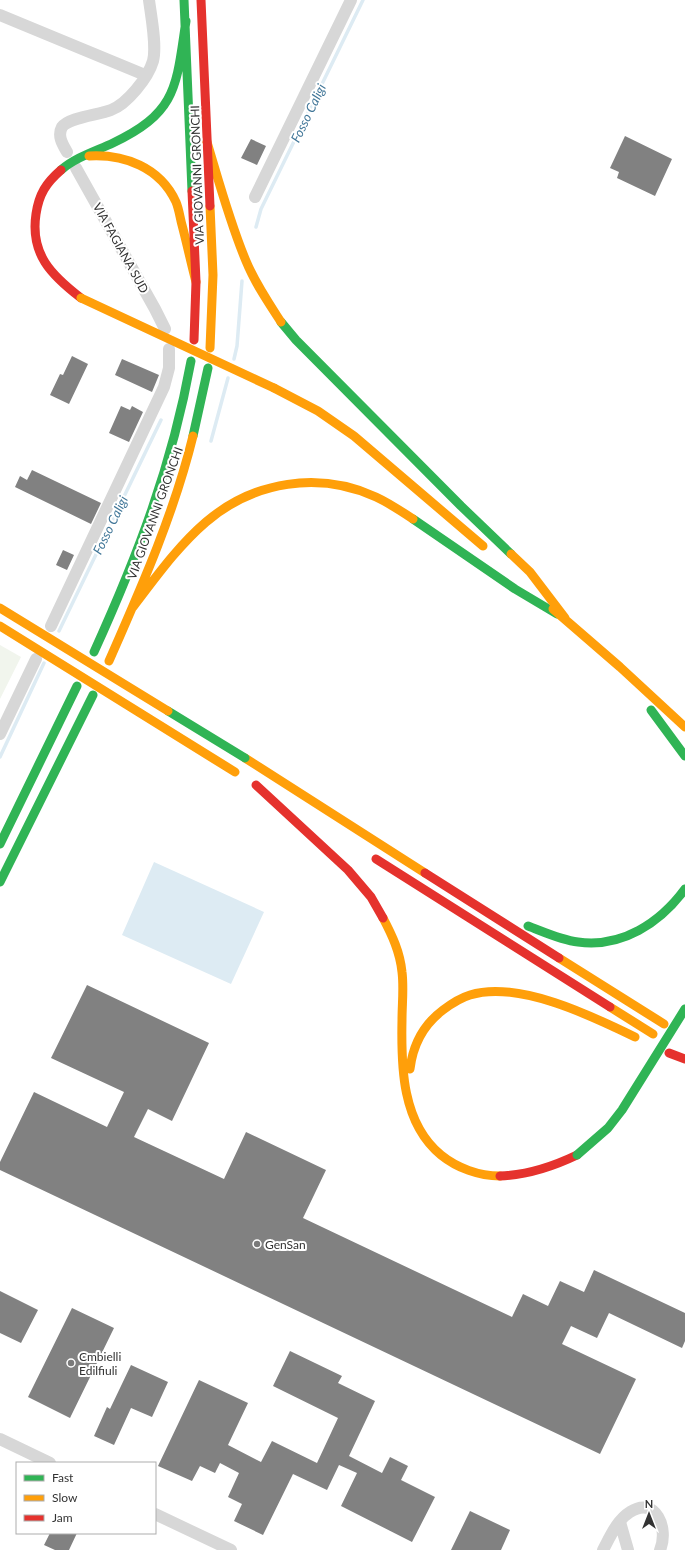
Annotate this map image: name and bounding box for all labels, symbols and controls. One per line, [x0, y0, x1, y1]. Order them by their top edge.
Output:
water label: Fosso Caligi [287, 81, 329, 145]
street label: VIA GIOVANNI GRONCHI [187, 105, 207, 245]
street label: VIA FAGIANA SUD [90, 200, 152, 296]
street label: VIA GIOVANNI GRONCHI [124, 445, 186, 581]
water label: Fosso Caligi [89, 493, 131, 557]
place label: GenSan [265, 1237, 306, 1252]
marker: GenSan [252, 1239, 262, 1249]
place label: Cmbielli Edilfiuli [79, 1349, 121, 1378]
marker: Cmbielli Edilfiuli [66, 1358, 76, 1368]
legend [16, 1462, 156, 1534]
text: Fast [52, 1470, 74, 1485]
text: Slow [52, 1490, 78, 1505]
north arrow [629, 1494, 669, 1534]
text: N [645, 1497, 653, 1510]
text: Jam [52, 1510, 73, 1525]

